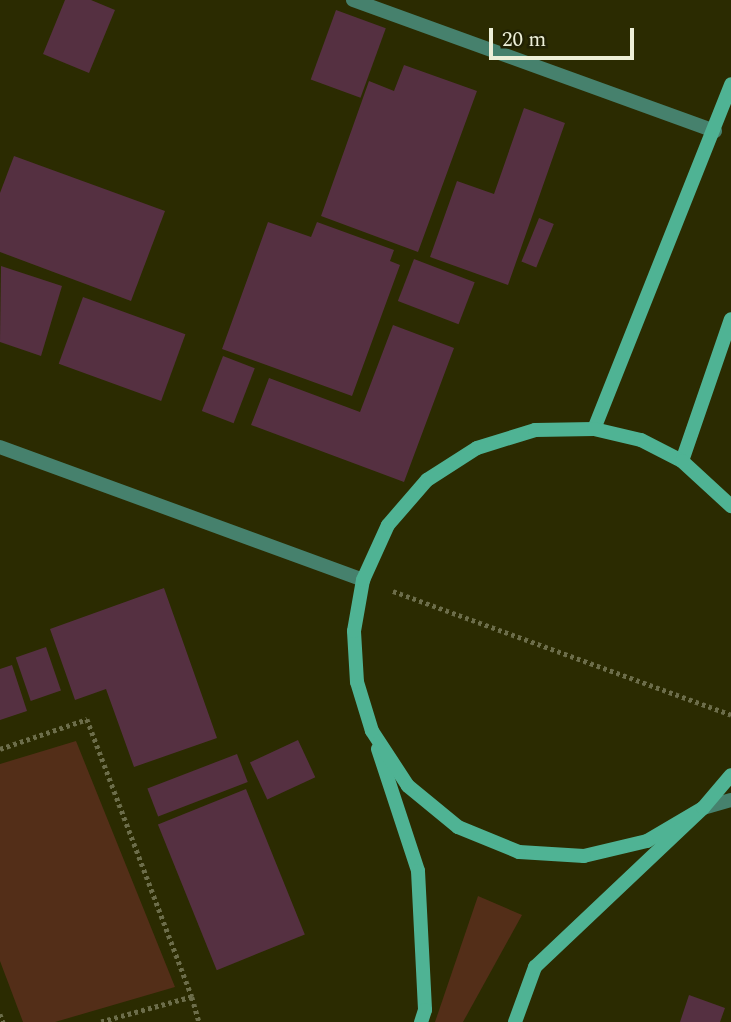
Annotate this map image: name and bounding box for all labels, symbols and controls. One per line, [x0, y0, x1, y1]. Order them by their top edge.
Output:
scale bar [493, 14, 638, 58]
text: 20 m [502, 24, 546, 56]

